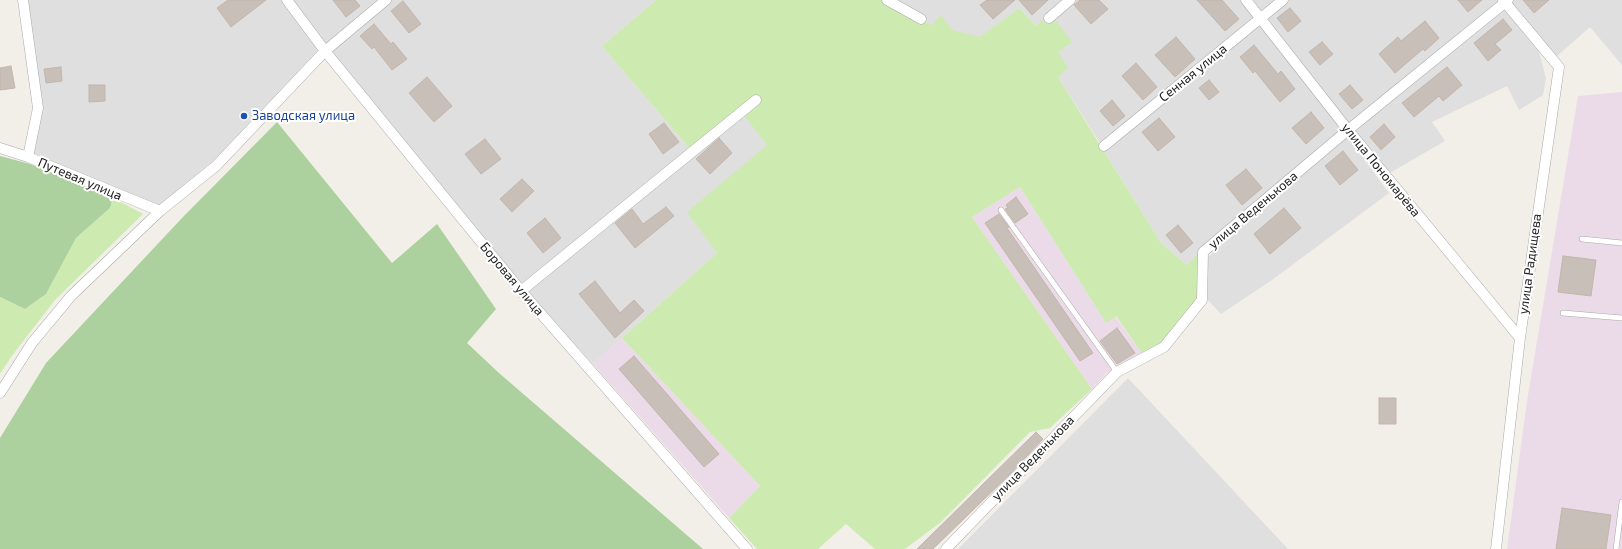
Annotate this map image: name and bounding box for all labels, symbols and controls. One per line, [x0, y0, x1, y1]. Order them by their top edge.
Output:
street label: Сенная улица [1156, 41, 1230, 105]
place label: Заводская улица [252, 108, 355, 124]
marker: Заводская улица [239, 111, 249, 121]
street label: улица Пономарёва [1338, 120, 1424, 220]
street label: Путевая улица [36, 154, 124, 204]
street label: улица Веденькова [1205, 168, 1301, 252]
street label: улица Радищева [1515, 213, 1545, 315]
street label: Боровая улица [477, 239, 547, 319]
street label: улица Веденькова [989, 412, 1077, 504]

